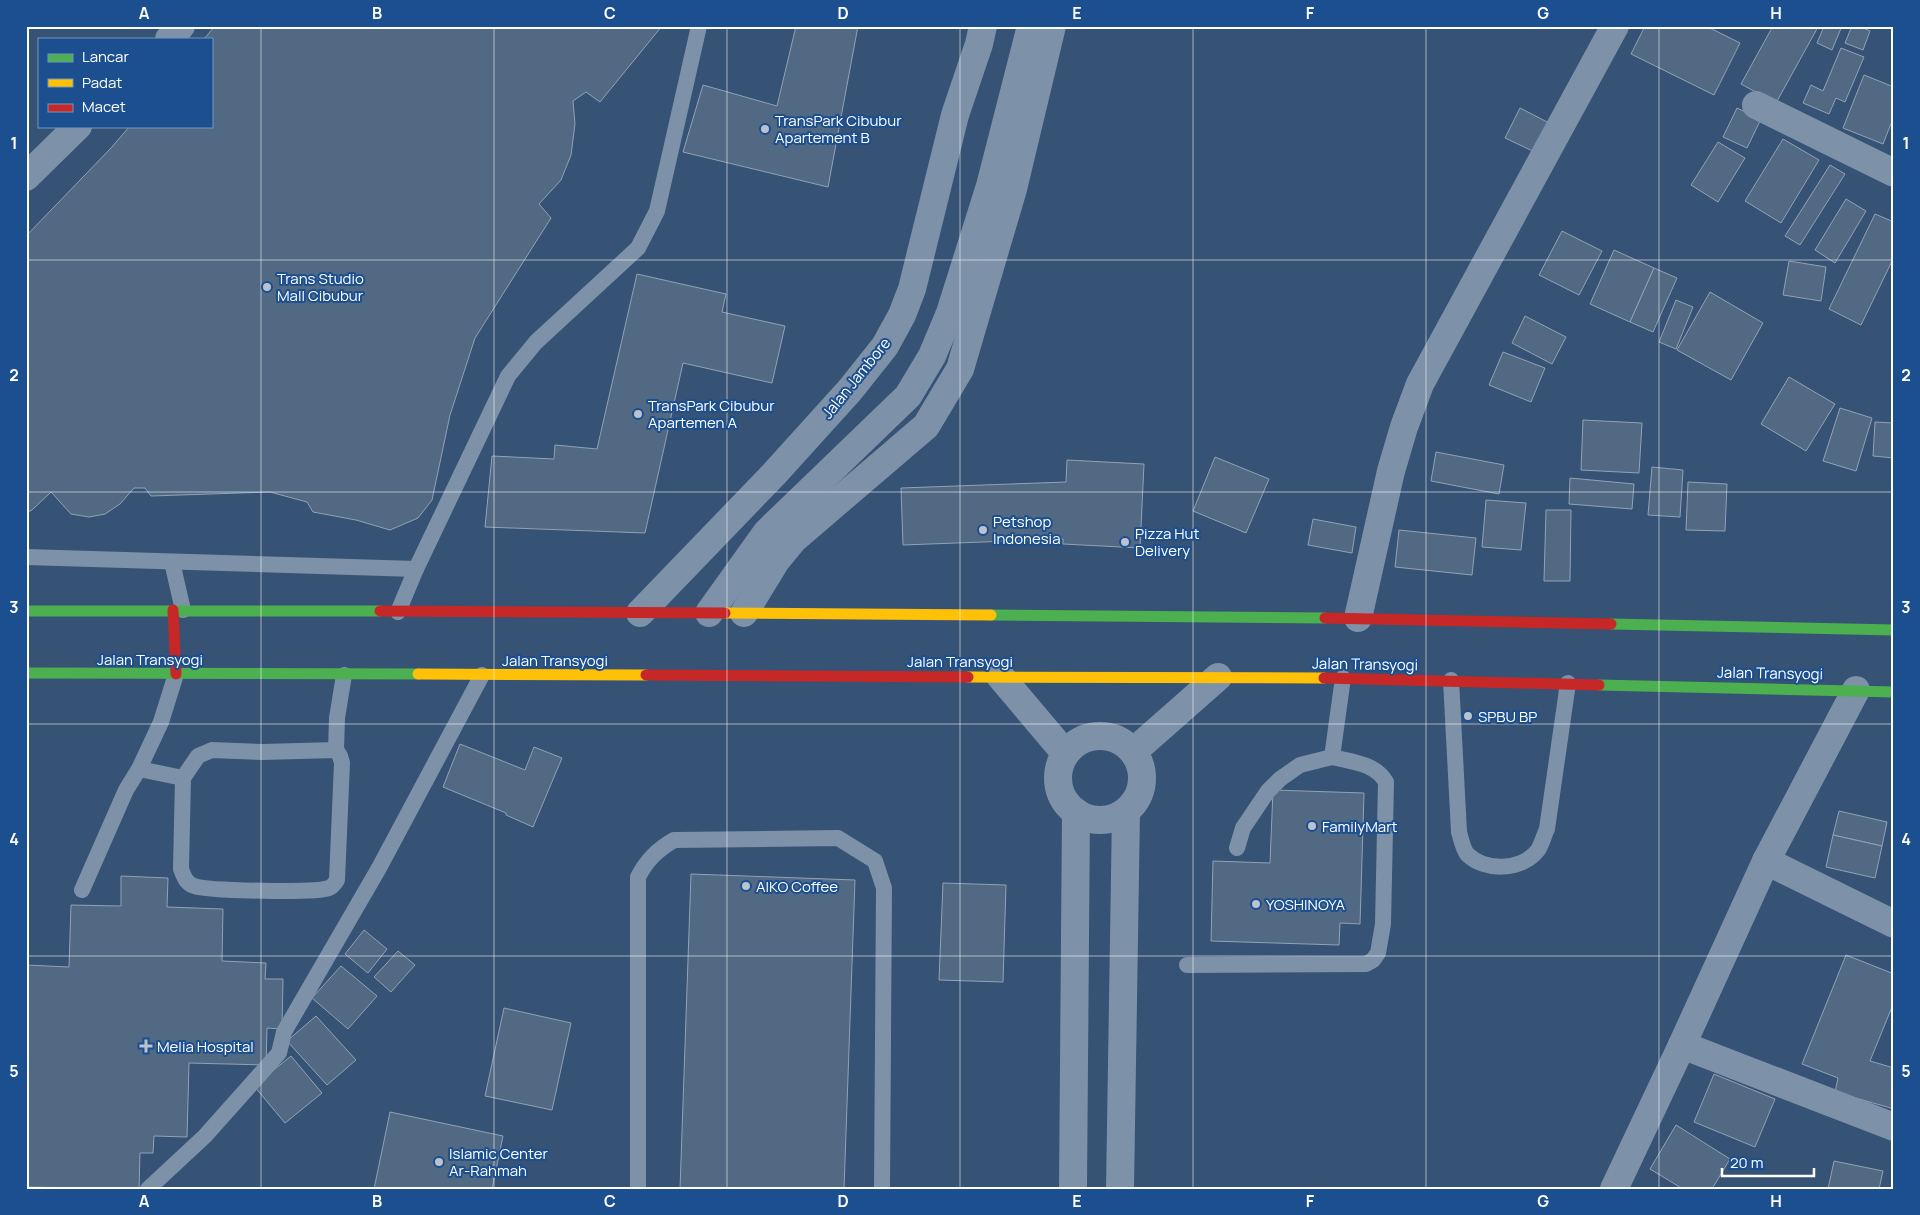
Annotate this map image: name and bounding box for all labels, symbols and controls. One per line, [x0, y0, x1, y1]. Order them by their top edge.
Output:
text: A [139, 2, 150, 24]
text: B [372, 2, 382, 24]
text: C [604, 2, 616, 24]
text: D [837, 2, 849, 24]
text: E [1072, 2, 1082, 24]
text: F [1306, 2, 1315, 24]
text: G [1537, 2, 1549, 24]
text: H [1770, 2, 1782, 24]
legend [38, 38, 212, 128]
text: Lancar [82, 46, 129, 67]
text: Padat [82, 72, 122, 93]
text: Macet [82, 96, 126, 117]
place label: TransPark Cibubur Apartement B [775, 110, 902, 148]
marker: TransPark Cibubur Apartement B [759, 123, 771, 135]
text: 1 [10, 132, 18, 154]
text: 1 [1902, 132, 1910, 154]
place label: Trans Studio Mall Cibubur [277, 268, 364, 306]
marker: Trans Studio Mall Cibubur [261, 281, 273, 293]
street label: Jalan Jambore [817, 333, 895, 423]
text: 2 [9, 364, 19, 386]
text: 2 [1901, 364, 1911, 386]
place label: TransPark Cibubur Apartemen A [648, 395, 775, 433]
marker: TransPark Cibubur Apartemen A [632, 408, 644, 420]
place label: Petshop Indonesia [993, 511, 1060, 549]
place label: Pizza Hut Delivery [1135, 523, 1200, 561]
marker: Petshop Indonesia [977, 524, 989, 536]
marker: Pizza Hut Delivery [1119, 536, 1131, 548]
text: 3 [9, 596, 19, 618]
text: 3 [1901, 596, 1911, 618]
street label: Jalan Transyogi [97, 649, 203, 670]
street label: Jalan Transyogi [502, 650, 608, 671]
street label: Jalan Transyogi [907, 651, 1013, 672]
street label: Jalan Transyogi [1312, 653, 1418, 675]
street label: Jalan Transyogi [1717, 662, 1823, 684]
place label: SPBU BP [1478, 706, 1537, 727]
marker: SPBU BP [1462, 710, 1474, 722]
place label: FamilyMart [1322, 816, 1398, 837]
marker: FamilyMart [1306, 820, 1318, 832]
text: 4 [9, 828, 19, 850]
text: 4 [1901, 828, 1911, 850]
place label: AIKO Coffee [756, 876, 838, 897]
marker: AIKO Coffee [740, 880, 752, 892]
place label: YOSHINOYA [1266, 894, 1346, 915]
marker: YOSHINOYA [1250, 898, 1262, 910]
place label: Melia Hospital [157, 1036, 254, 1057]
marker: Melia Hospital [139, 1039, 153, 1053]
text: 5 [9, 1060, 19, 1082]
text: 5 [1901, 1060, 1911, 1082]
place label: Islamic Center Ar-Rahmah [449, 1143, 548, 1181]
scale bar [1722, 1145, 1815, 1177]
text: 20 m [1730, 1152, 1763, 1173]
marker: Islamic Center Ar-Rahmah [433, 1156, 445, 1168]
text: A [139, 1190, 150, 1212]
text: B [372, 1190, 382, 1212]
text: C [604, 1190, 616, 1212]
text: D [837, 1190, 849, 1212]
text: E [1072, 1190, 1082, 1212]
text: F [1306, 1190, 1315, 1212]
text: G [1537, 1190, 1549, 1212]
text: H [1770, 1190, 1782, 1212]

